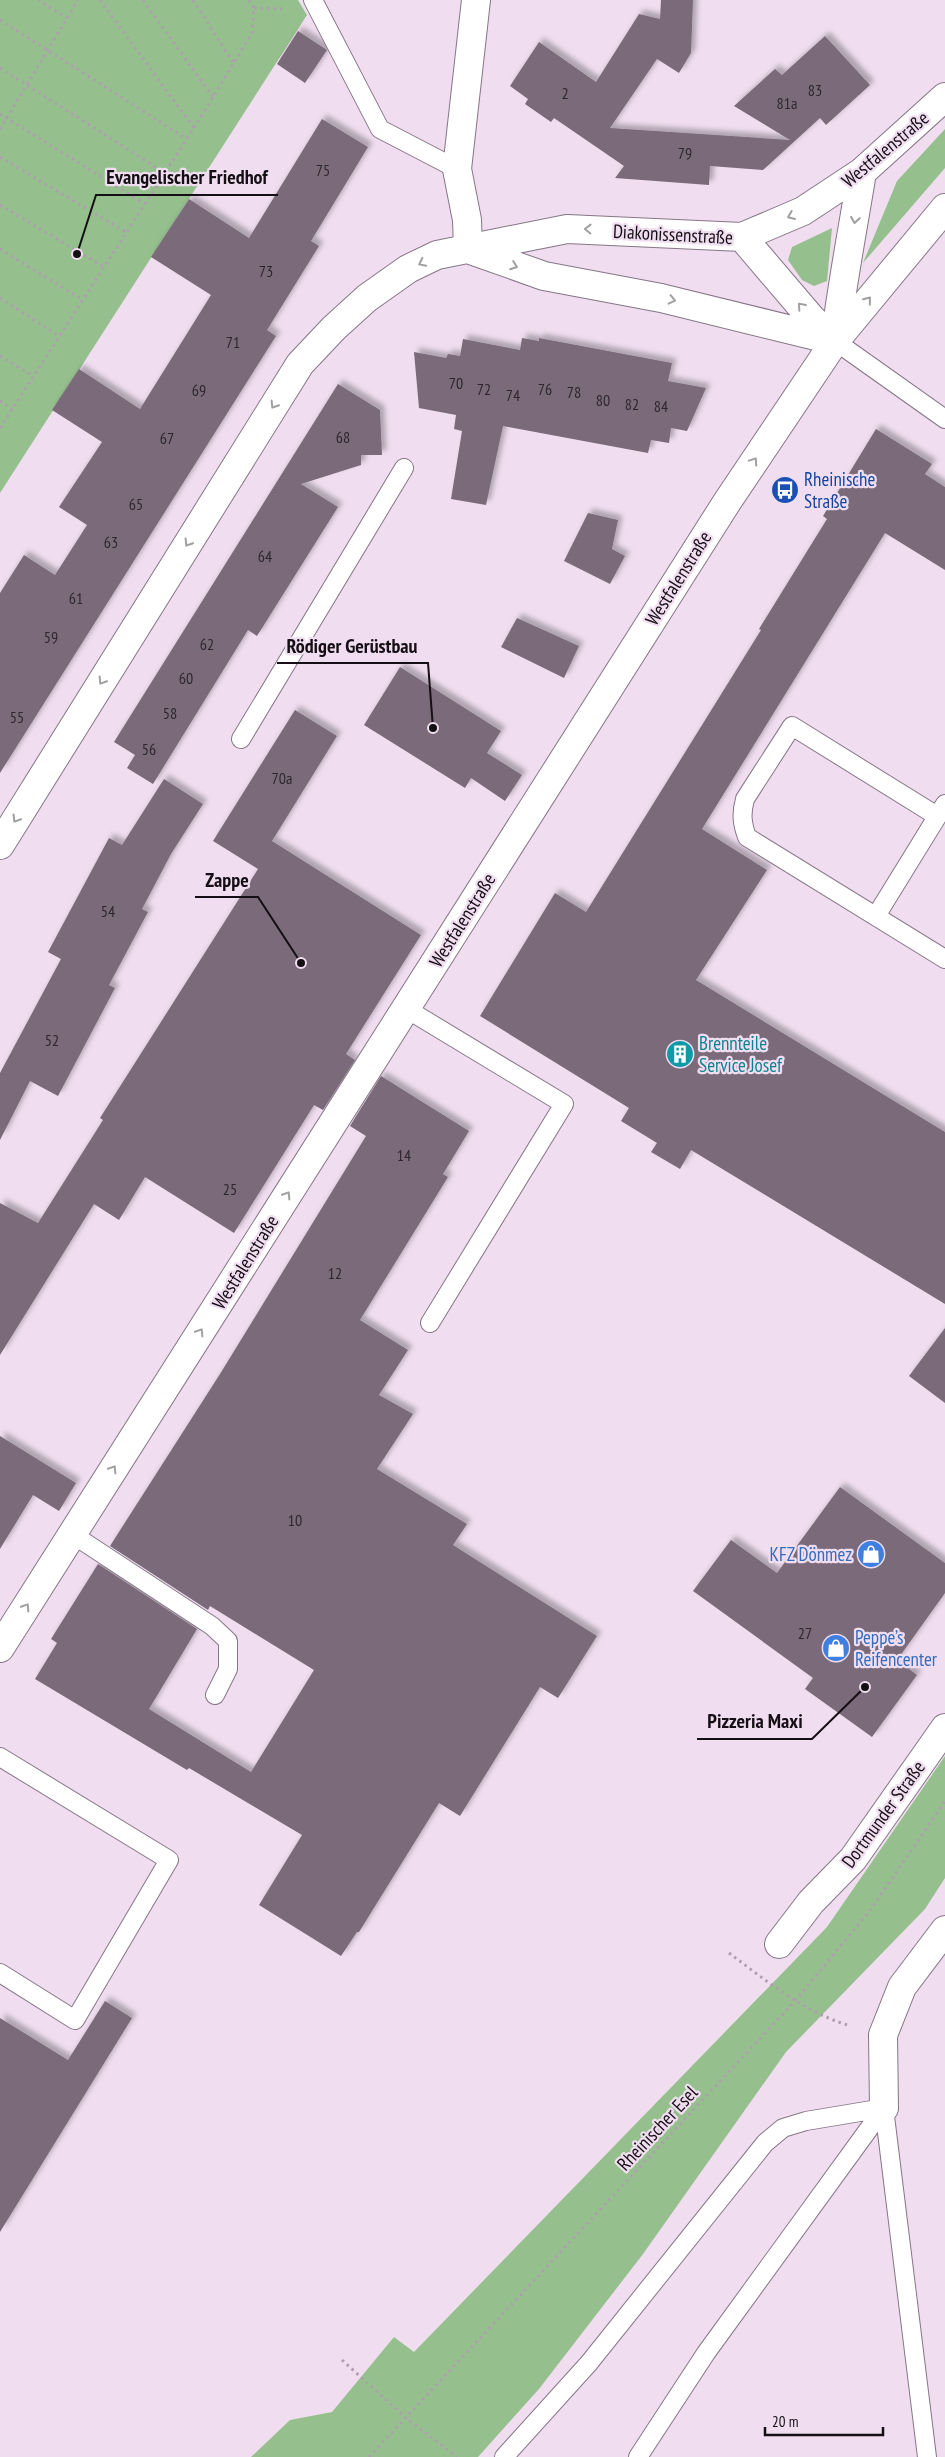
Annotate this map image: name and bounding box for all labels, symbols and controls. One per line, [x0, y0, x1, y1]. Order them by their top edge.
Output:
house number: 83 [808, 80, 822, 100]
house number: 2 [561, 83, 569, 103]
house number: 81a [777, 93, 797, 113]
street label: Westfalenstraße [837, 106, 934, 192]
house number: 79 [678, 143, 692, 163]
callout: Evangelischer Friedhof [96, 160, 278, 195]
house number: 75 [316, 160, 330, 180]
text: Evangelischer Friedhof [106, 164, 269, 190]
one-way arrow [787, 210, 796, 220]
one-way arrow [850, 216, 860, 224]
street label: Diakonissenstraße [612, 219, 734, 249]
one-way arrow [584, 224, 592, 234]
one-way arrow [418, 256, 427, 266]
one-way arrow [509, 260, 518, 270]
house number: 73 [259, 261, 273, 281]
one-way arrow [668, 294, 677, 305]
one-way arrow [862, 297, 871, 306]
one-way arrow [798, 303, 806, 312]
house number: 71 [226, 332, 240, 352]
house number: 70 [449, 373, 463, 393]
house number: 72 [477, 379, 491, 399]
house number: 76 [538, 379, 552, 399]
house number: 69 [192, 380, 206, 400]
house number: 78 [567, 382, 581, 402]
house number: 74 [506, 385, 520, 405]
house number: 80 [596, 390, 610, 410]
house number: 82 [625, 394, 639, 414]
house number: 84 [654, 396, 668, 416]
one-way arrow [271, 400, 281, 409]
house number: 68 [336, 427, 350, 447]
house number: 67 [160, 428, 174, 448]
one-way arrow [748, 457, 757, 467]
place label: Rheinische Straße [804, 467, 875, 513]
bus stop icon: Rheinische Straße [770, 475, 800, 505]
house number: 65 [129, 494, 143, 514]
street label: Westfalenstraße [640, 526, 716, 629]
house number: 63 [104, 532, 118, 552]
one-way arrow [185, 538, 195, 547]
house number: 64 [258, 546, 272, 566]
house number: 61 [69, 588, 83, 608]
house number: 59 [44, 627, 58, 647]
callout: Rödiger Gerüstbau [277, 628, 428, 663]
text: Rödiger Gerüstbau [287, 633, 418, 659]
house number: 62 [200, 634, 214, 654]
house number: 60 [179, 668, 193, 688]
one-way arrow [99, 676, 109, 685]
house number: 58 [163, 703, 177, 723]
house number: 55 [10, 707, 24, 727]
house number: 56 [142, 739, 156, 759]
house number: 70a [272, 768, 292, 788]
one-way arrow [13, 813, 23, 822]
callout: Zappe [195, 862, 258, 897]
text: Zappe [205, 867, 249, 893]
street label: Westfalenstraße [424, 868, 500, 971]
house number: 54 [101, 901, 115, 921]
house number: 52 [45, 1030, 59, 1050]
place label: Brennteile Service Josef [699, 1031, 783, 1077]
building icon: Brennteile Service Josef [665, 1039, 695, 1069]
house number: 14 [397, 1145, 411, 1165]
house number: 25 [223, 1179, 237, 1199]
one-way arrow [281, 1191, 291, 1200]
street label: Westfalenstraße [207, 1210, 283, 1313]
house number: 12 [328, 1263, 342, 1283]
one-way arrow [194, 1329, 203, 1338]
one-way arrow [107, 1466, 116, 1475]
house number: 10 [288, 1510, 302, 1530]
shop icon: KFZ Dönmez [856, 1539, 886, 1569]
place label: KFZ Dönmez [770, 1542, 852, 1566]
one-way arrow [20, 1603, 29, 1612]
house number: 27 [798, 1623, 812, 1643]
place label: Peppe’s Reifencenter [855, 1625, 938, 1671]
shop icon: Peppe’s Reifencenter [821, 1633, 851, 1663]
callout: Pizzeria Maxi [697, 1704, 812, 1739]
text: Pizzeria Maxi [707, 1708, 803, 1734]
street label: Dortmunder Straße [836, 1756, 930, 1872]
street label: Rheinischer Esel [612, 2080, 703, 2175]
scale bar [765, 2404, 882, 2436]
text: 20 m [772, 2412, 798, 2431]

